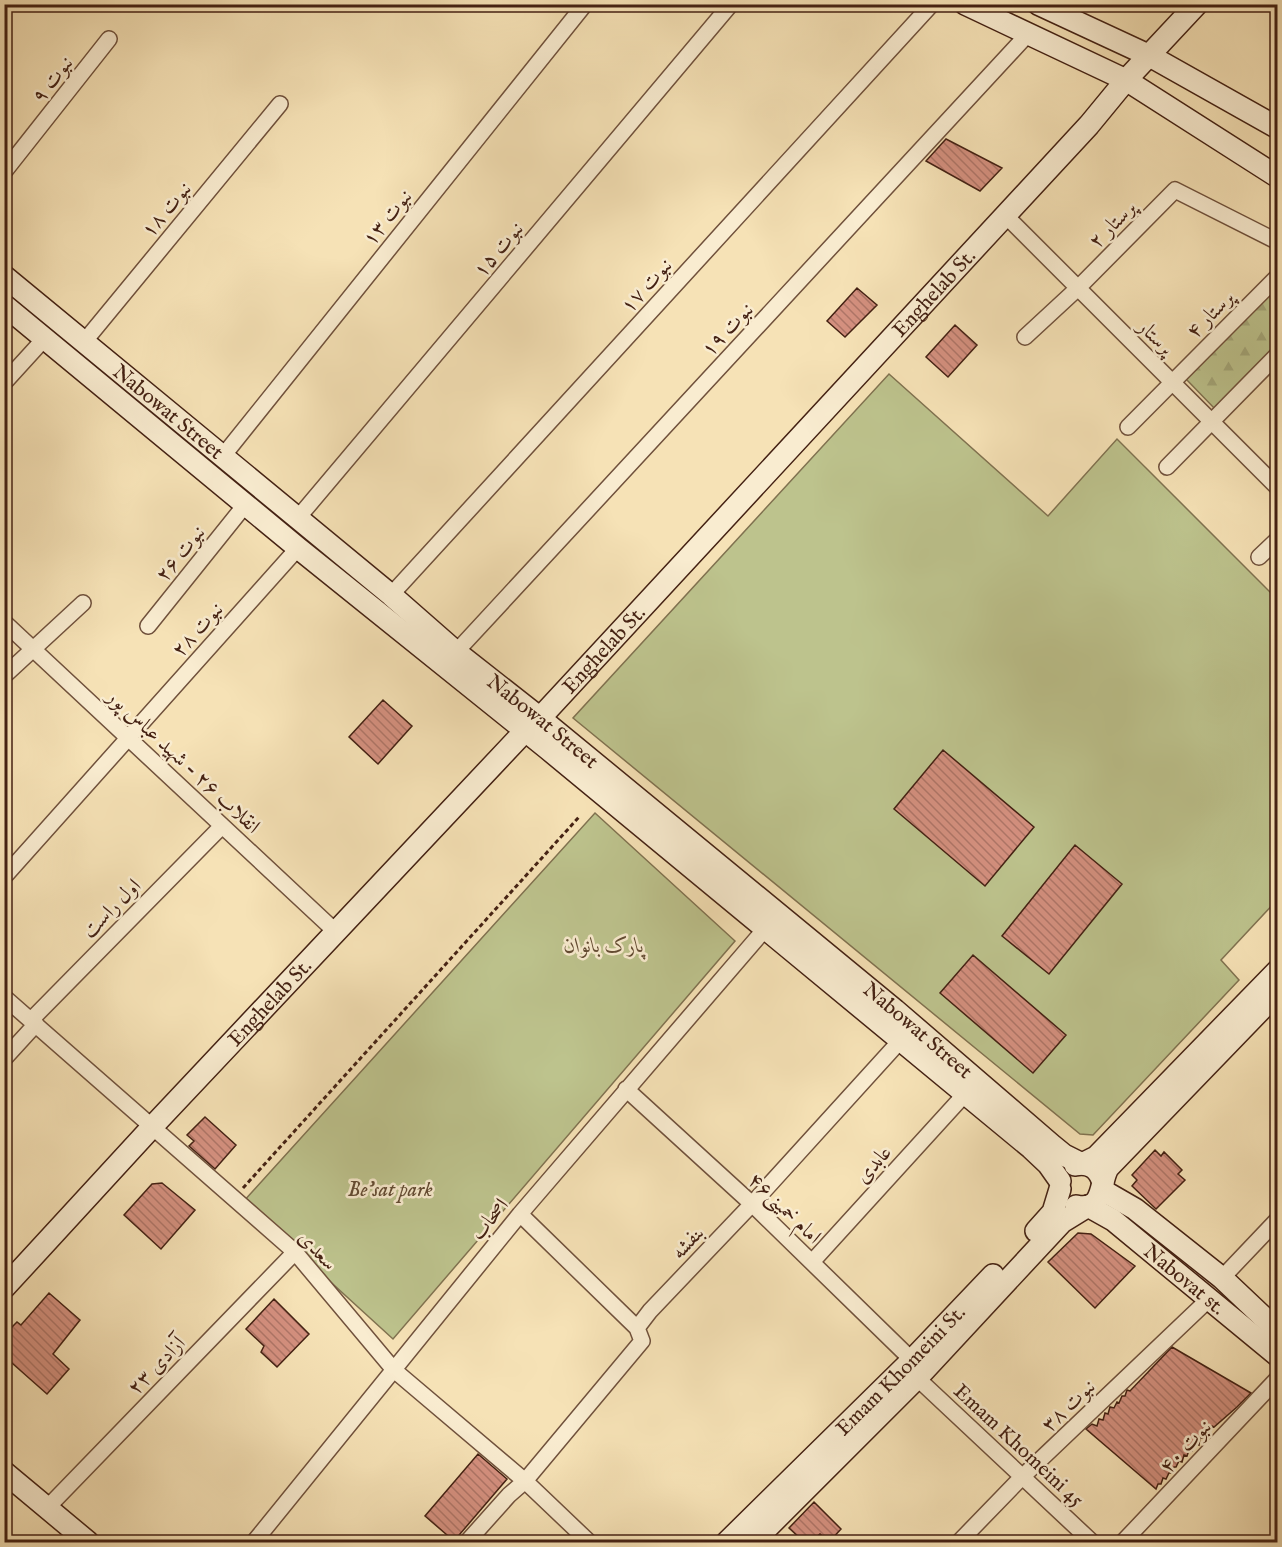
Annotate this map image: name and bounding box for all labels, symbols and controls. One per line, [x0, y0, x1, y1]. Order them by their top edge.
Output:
street label: نبوت ۹ [26, 51, 80, 109]
street label: نبوت ۱۸ [136, 176, 198, 244]
street label: نبوت ۱۳ [357, 184, 419, 252]
street label: پرستار ۲ [1083, 194, 1144, 255]
street label: نبوت ۱۵ [468, 216, 530, 284]
street label: Enghelab St. [887, 244, 982, 344]
street label: نبوت ۱۷ [615, 253, 679, 319]
street label: پرستار ۴ [1181, 284, 1242, 345]
street label: نبوت ۱۹ [696, 297, 760, 363]
street label: پرستار [1130, 313, 1180, 363]
street label: Nabowat Street [106, 359, 228, 466]
street label: نبوت ۲۶ [150, 520, 212, 588]
street label: نبوت ۲۸ [166, 597, 230, 663]
street label: Enghelab St. [557, 601, 652, 700]
street label: Nabowat Street [481, 669, 603, 775]
street label: انقلاب ۲۶ - شهید عباس پور [99, 683, 265, 840]
street label: اول راست [76, 873, 148, 945]
park label: پارک بانوان [564, 933, 646, 960]
street label: Enghelab St. [223, 954, 318, 1053]
street label: Nabowat Street [857, 977, 977, 1086]
street label: عابدی [850, 1140, 898, 1190]
street label: امام خمینی۴۶ [739, 1167, 826, 1253]
park label: Be'sat park [347, 1177, 433, 1204]
street label: اصحاب [465, 1193, 515, 1247]
street label: بنفشه [666, 1220, 710, 1266]
street label: سعدی [291, 1225, 342, 1277]
street label: Nabovat st. [1137, 1239, 1230, 1322]
street label: Emam Khomeini St. [831, 1300, 972, 1442]
street label: آزادی ۲۳ [122, 1328, 194, 1401]
street label: نبوت ۳۸ [1036, 1374, 1102, 1438]
street label: Emam Khomeini 45 [947, 1379, 1089, 1514]
street label: نبوت ۴۰ [1154, 1414, 1218, 1480]

